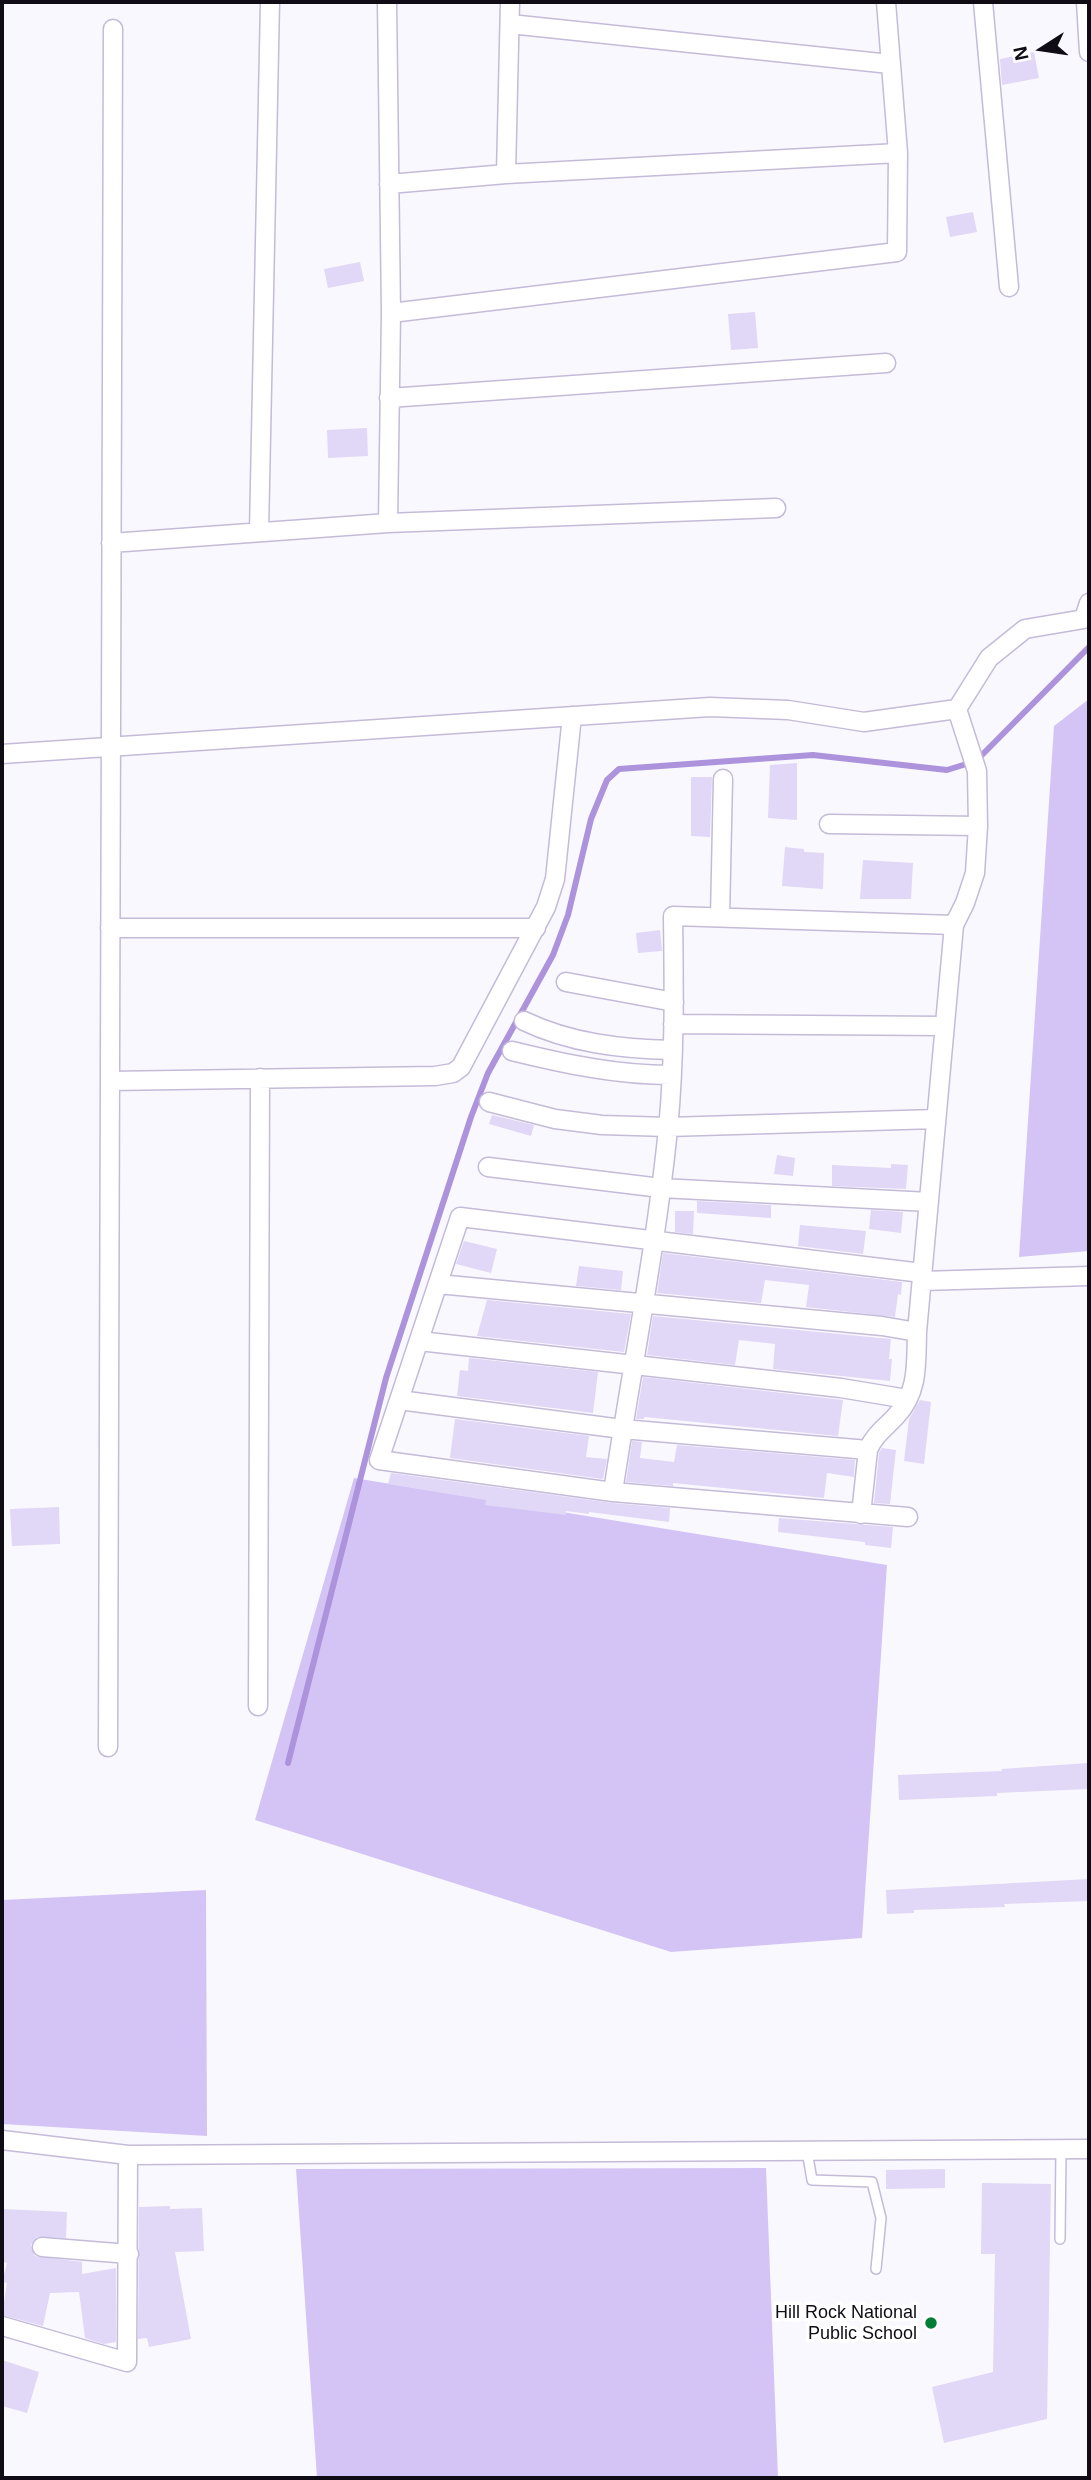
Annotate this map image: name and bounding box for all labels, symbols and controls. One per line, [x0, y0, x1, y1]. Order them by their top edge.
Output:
north arrow [1007, 14, 1077, 84]
text: N [1009, 45, 1033, 62]
place label: Hill Rock National Public School [775, 2302, 917, 2344]
marker: Hill Rock National Public School [923, 2315, 939, 2331]

